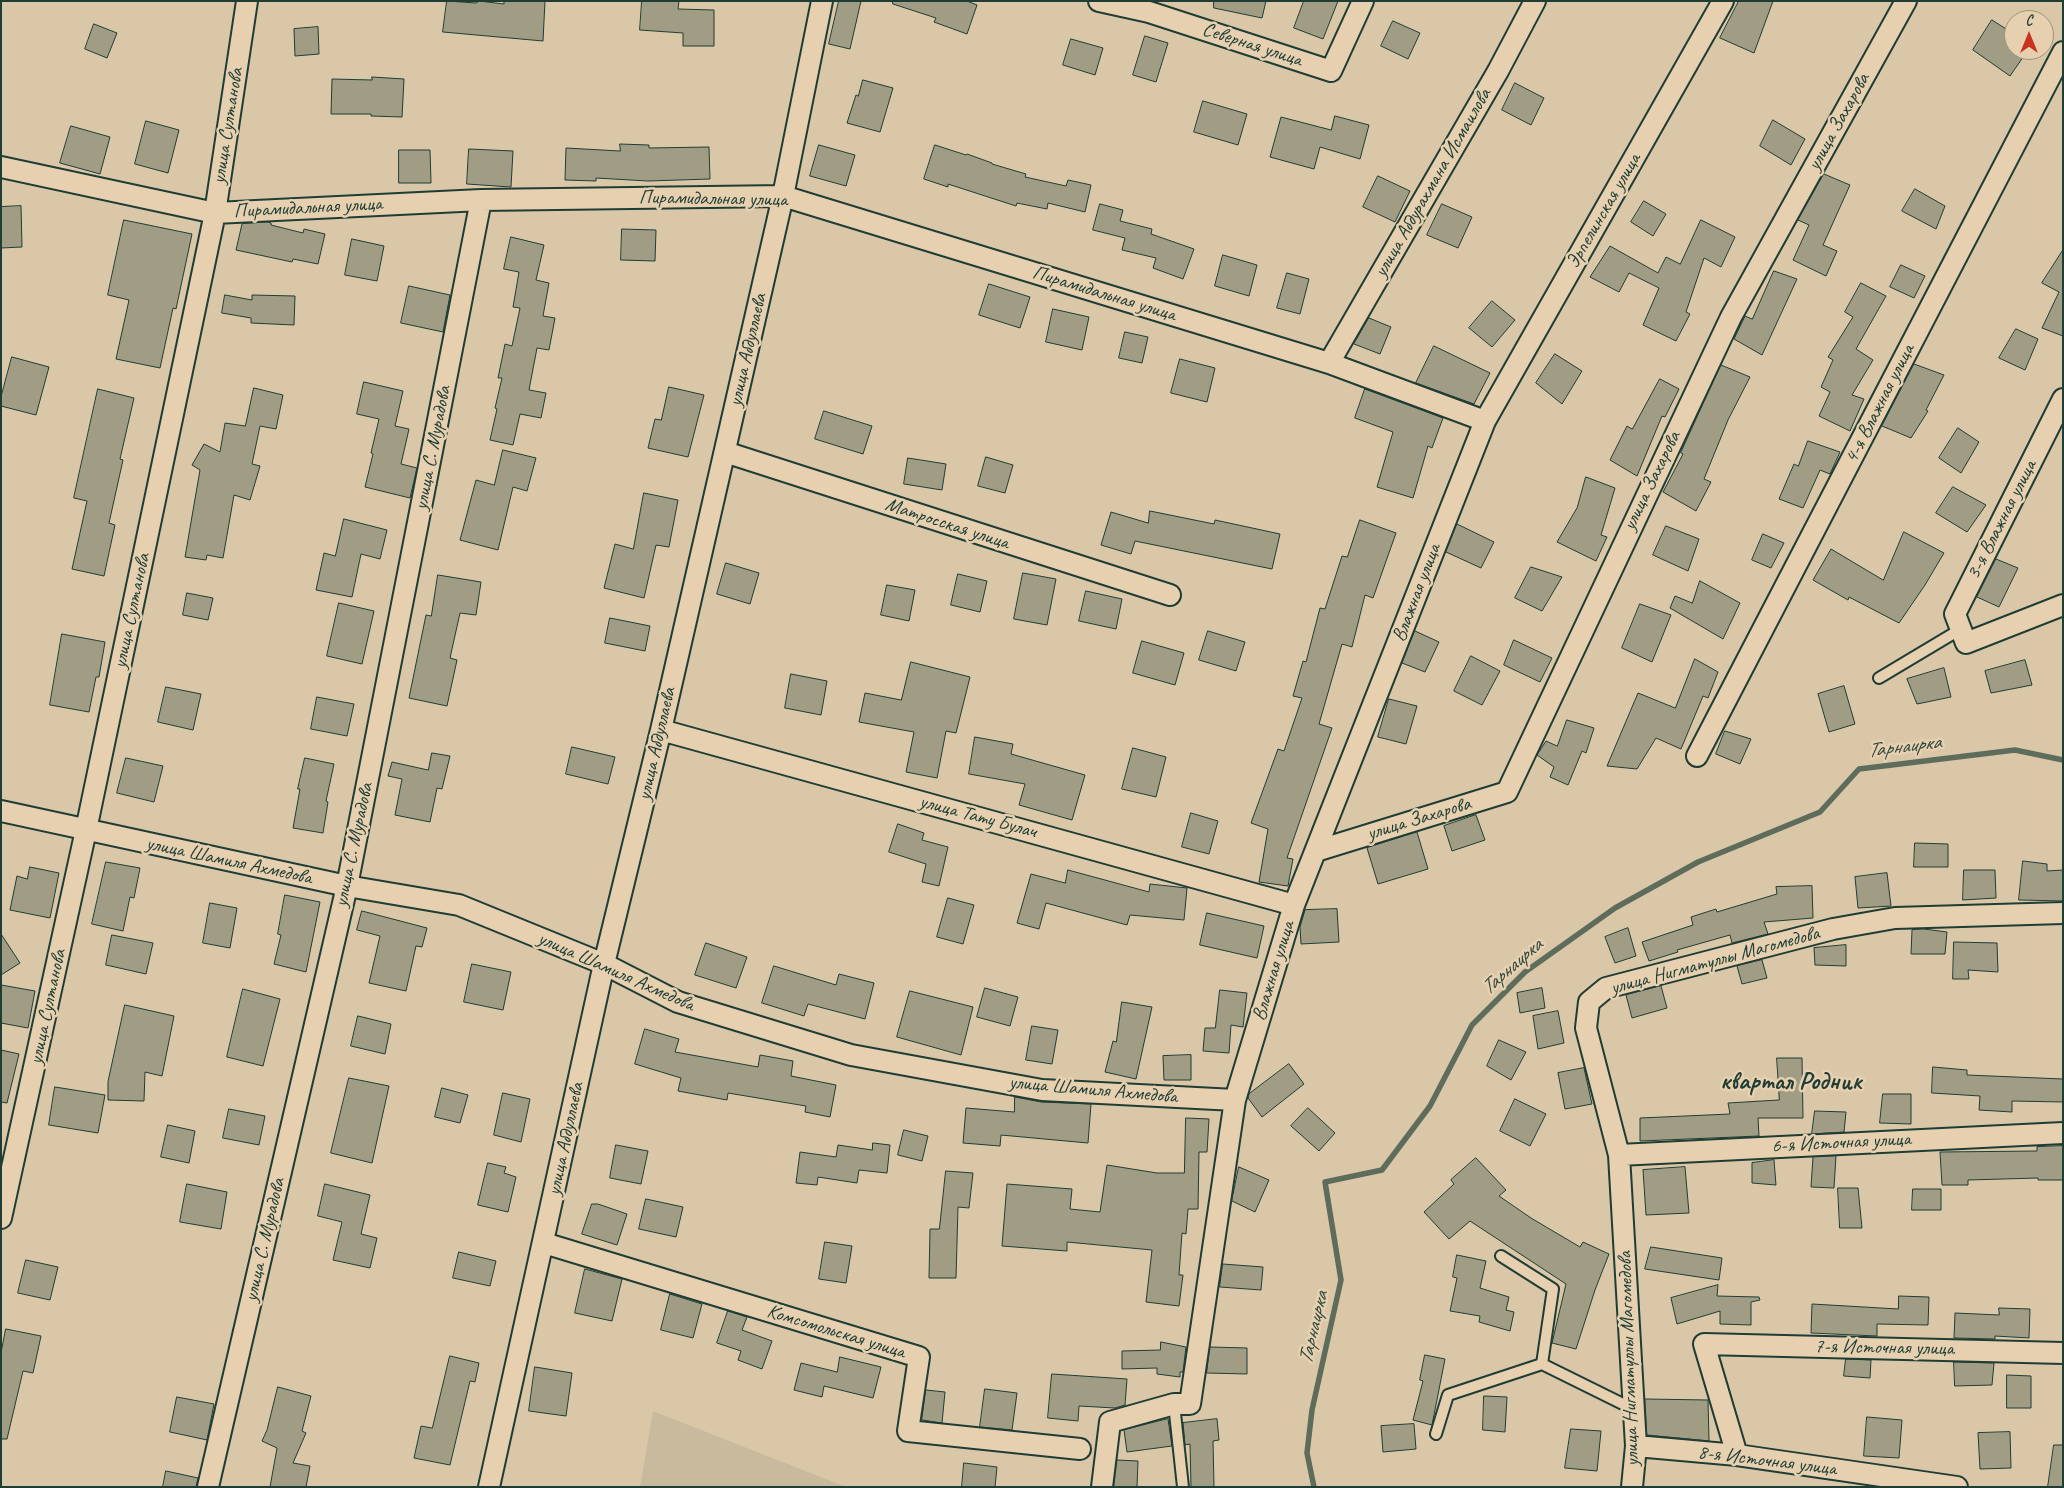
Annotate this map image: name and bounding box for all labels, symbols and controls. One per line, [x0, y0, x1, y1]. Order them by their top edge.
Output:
north arrow [2004, 10, 2054, 60]
text: С [2026, 12, 2032, 29]
street label: Северная улица [1199, 18, 1305, 72]
street label: улица Султанова [207, 66, 249, 186]
street label: улица Захарова [1803, 69, 1875, 175]
street label: улица Абдурахмана Исмаилова [1369, 84, 1497, 282]
street label: Эрпелинская улица [1561, 149, 1647, 273]
street label: Пирамидальная улица [639, 186, 787, 212]
street label: Пирамидальная улица [233, 192, 383, 224]
street label: Пирамидальная улица [1029, 261, 1179, 327]
street label: улица Абдуллаева [723, 291, 773, 409]
street label: 4-я Влажная улица [1840, 340, 1920, 468]
street label: улица С. Мурадова [409, 384, 457, 512]
street label: улица Захарова [1618, 428, 1686, 534]
street label: 3-я Влажная улица [1962, 456, 2042, 584]
street label: Матросская улица [882, 493, 1012, 555]
street label: Влажная улица [1387, 541, 1447, 645]
street label: улица Султанова [108, 551, 156, 671]
street label: улица Абдуллаева [632, 685, 682, 803]
water label: Тарнаирка [1866, 730, 1942, 764]
street label: улица С. Мурадова [329, 781, 379, 909]
street label: улица Тату Булач [917, 790, 1039, 844]
street label: улица Захарова [1364, 792, 1474, 846]
street label: улица Шамиля Ахмедова [144, 832, 314, 890]
street label: Влажная улица [1248, 918, 1300, 1024]
street label: улица Нигматуллы Магомедова [1608, 922, 1822, 1000]
street label: улица Шамиля Ахмедова [534, 927, 698, 1017]
water label: Тарнаирка [1476, 933, 1548, 1001]
street label: улица Султанова [24, 947, 72, 1067]
district label: квартал Родник [1720, 1067, 1862, 1097]
street label: улица Шамиля Ахмедова [1008, 1071, 1178, 1109]
street label: улица Абдуллаева [542, 1080, 590, 1198]
street label: 6-я Источная улица [1771, 1127, 1911, 1159]
street label: улица С. Мурадова [239, 1176, 291, 1304]
street label: улица Нигматуллы Магомедова [1613, 1251, 1645, 1467]
water label: Тарнаирка [1293, 1289, 1335, 1367]
street label: Комсомольская улица [764, 1300, 908, 1364]
street label: 7-я Источная улица [1814, 1335, 1954, 1361]
street label: 8-я Источная улица [1696, 1441, 1838, 1481]

